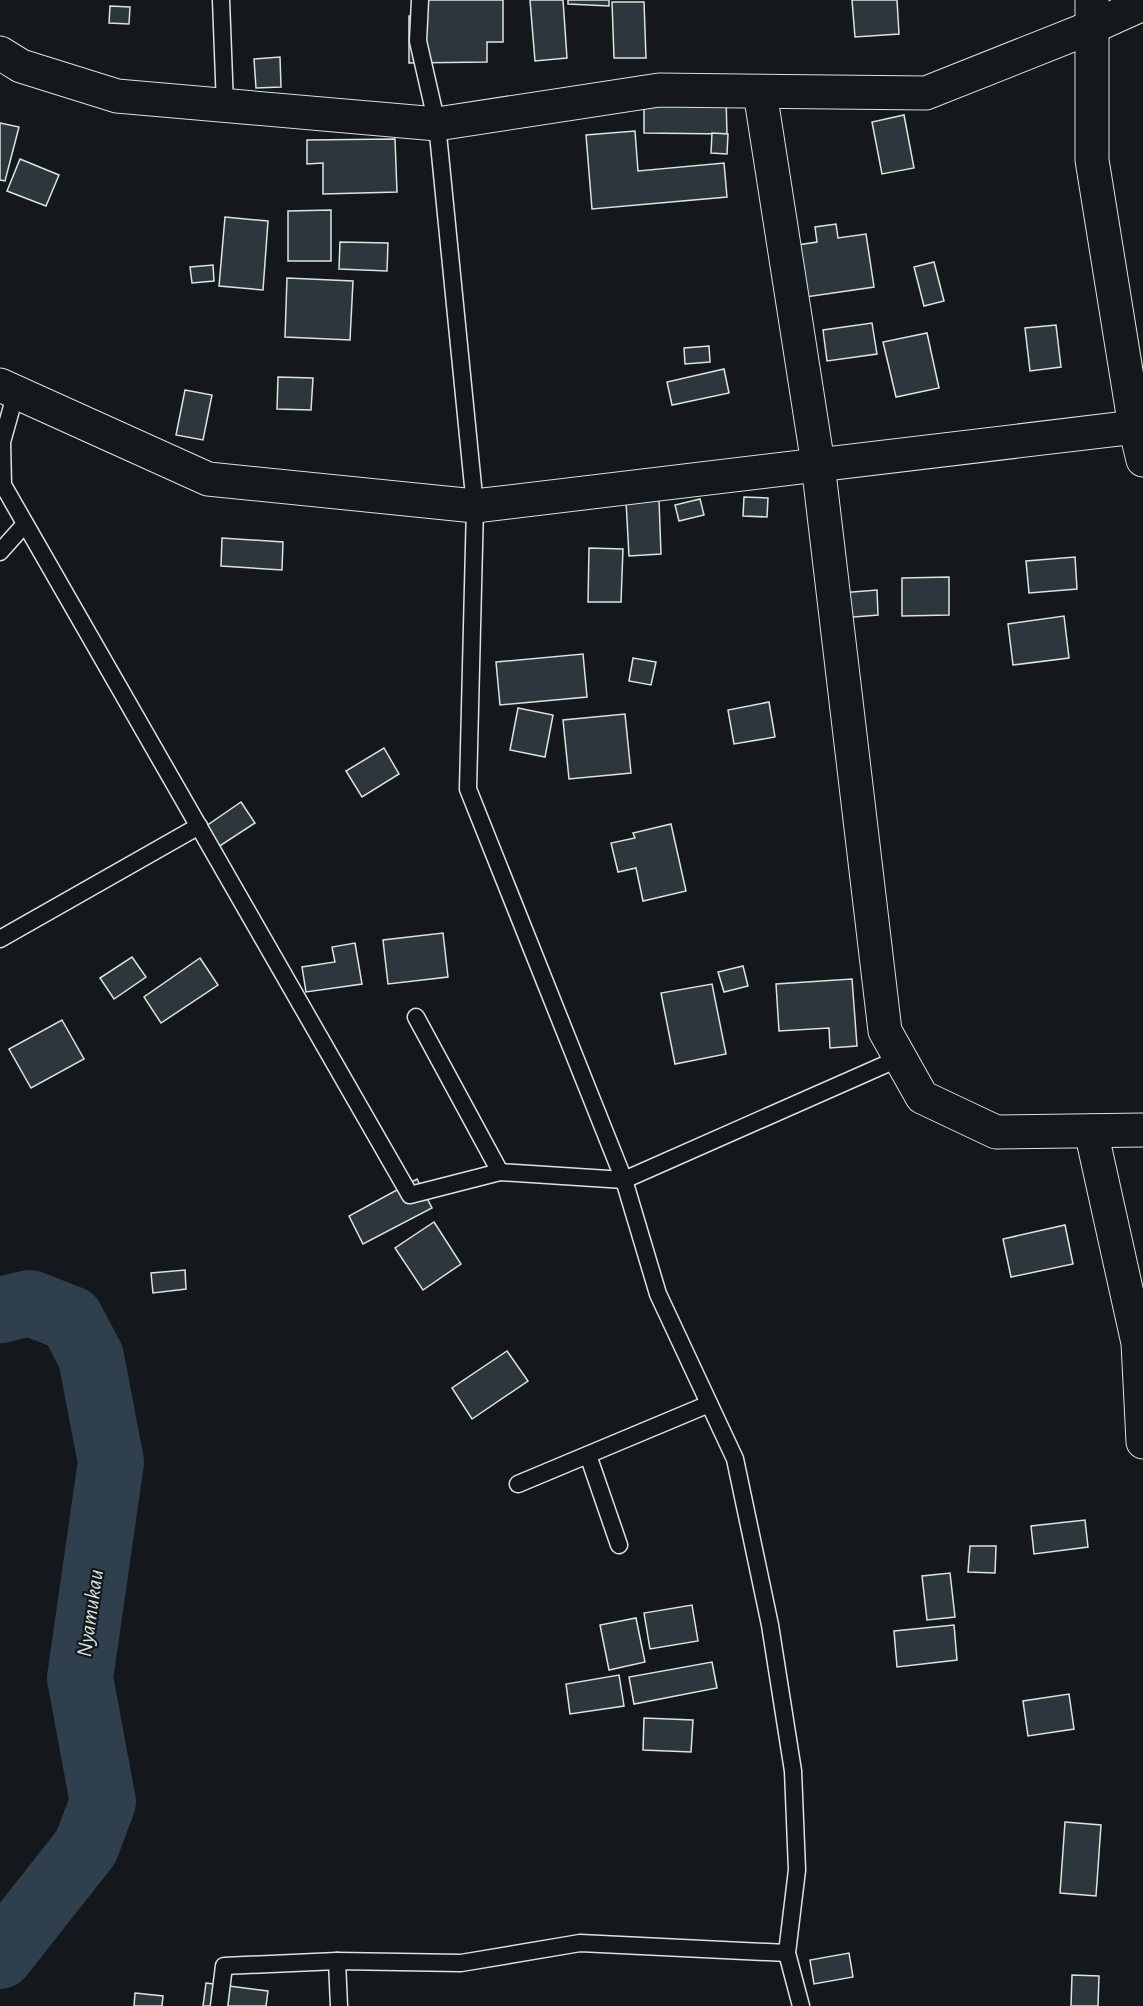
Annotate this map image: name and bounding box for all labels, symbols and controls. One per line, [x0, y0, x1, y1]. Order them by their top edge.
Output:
water label: Nyamukau [73, 1568, 107, 1658]

